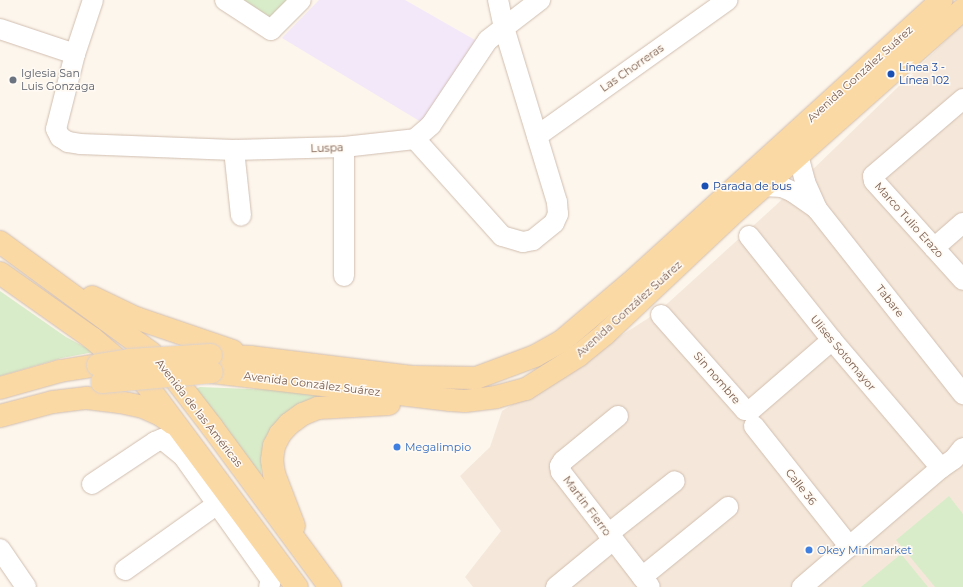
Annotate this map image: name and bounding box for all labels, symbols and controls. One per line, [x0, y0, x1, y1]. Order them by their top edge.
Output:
street label: Avenida González Suárez [805, 23, 915, 125]
street label: Las Chorreras [598, 41, 666, 95]
place label: Línea 3 - Línea 102 [899, 61, 949, 87]
place label: Iglesia San Luis Gonzaga [21, 67, 95, 93]
marker: Línea 3 - Línea 102 [886, 69, 896, 79]
marker: Iglesia San Luis Gonzaga [8, 75, 18, 85]
street label: Luspa [310, 141, 344, 155]
place label: Parada de bus [713, 179, 792, 193]
street label: Marco Tulio Erazo [872, 180, 946, 260]
marker: Parada de bus [700, 181, 710, 191]
street label: Avenida González Suárez [574, 258, 684, 360]
street label: Tabare [873, 282, 907, 320]
street label: Ulises Sotomayor [807, 312, 879, 394]
street label: Sin nombre [691, 349, 743, 407]
street label: Avenida de las Américas [153, 356, 245, 470]
street label: Avenida González Suárez [243, 369, 381, 399]
place label: Megalimpio [405, 440, 471, 454]
marker: Megalimpio [392, 442, 402, 452]
street label: Calle 36 [783, 466, 819, 508]
street label: Martin Fierro [560, 474, 614, 538]
place label: Okey Minimarket [817, 543, 912, 557]
marker: Okey Minimarket [804, 545, 814, 555]

